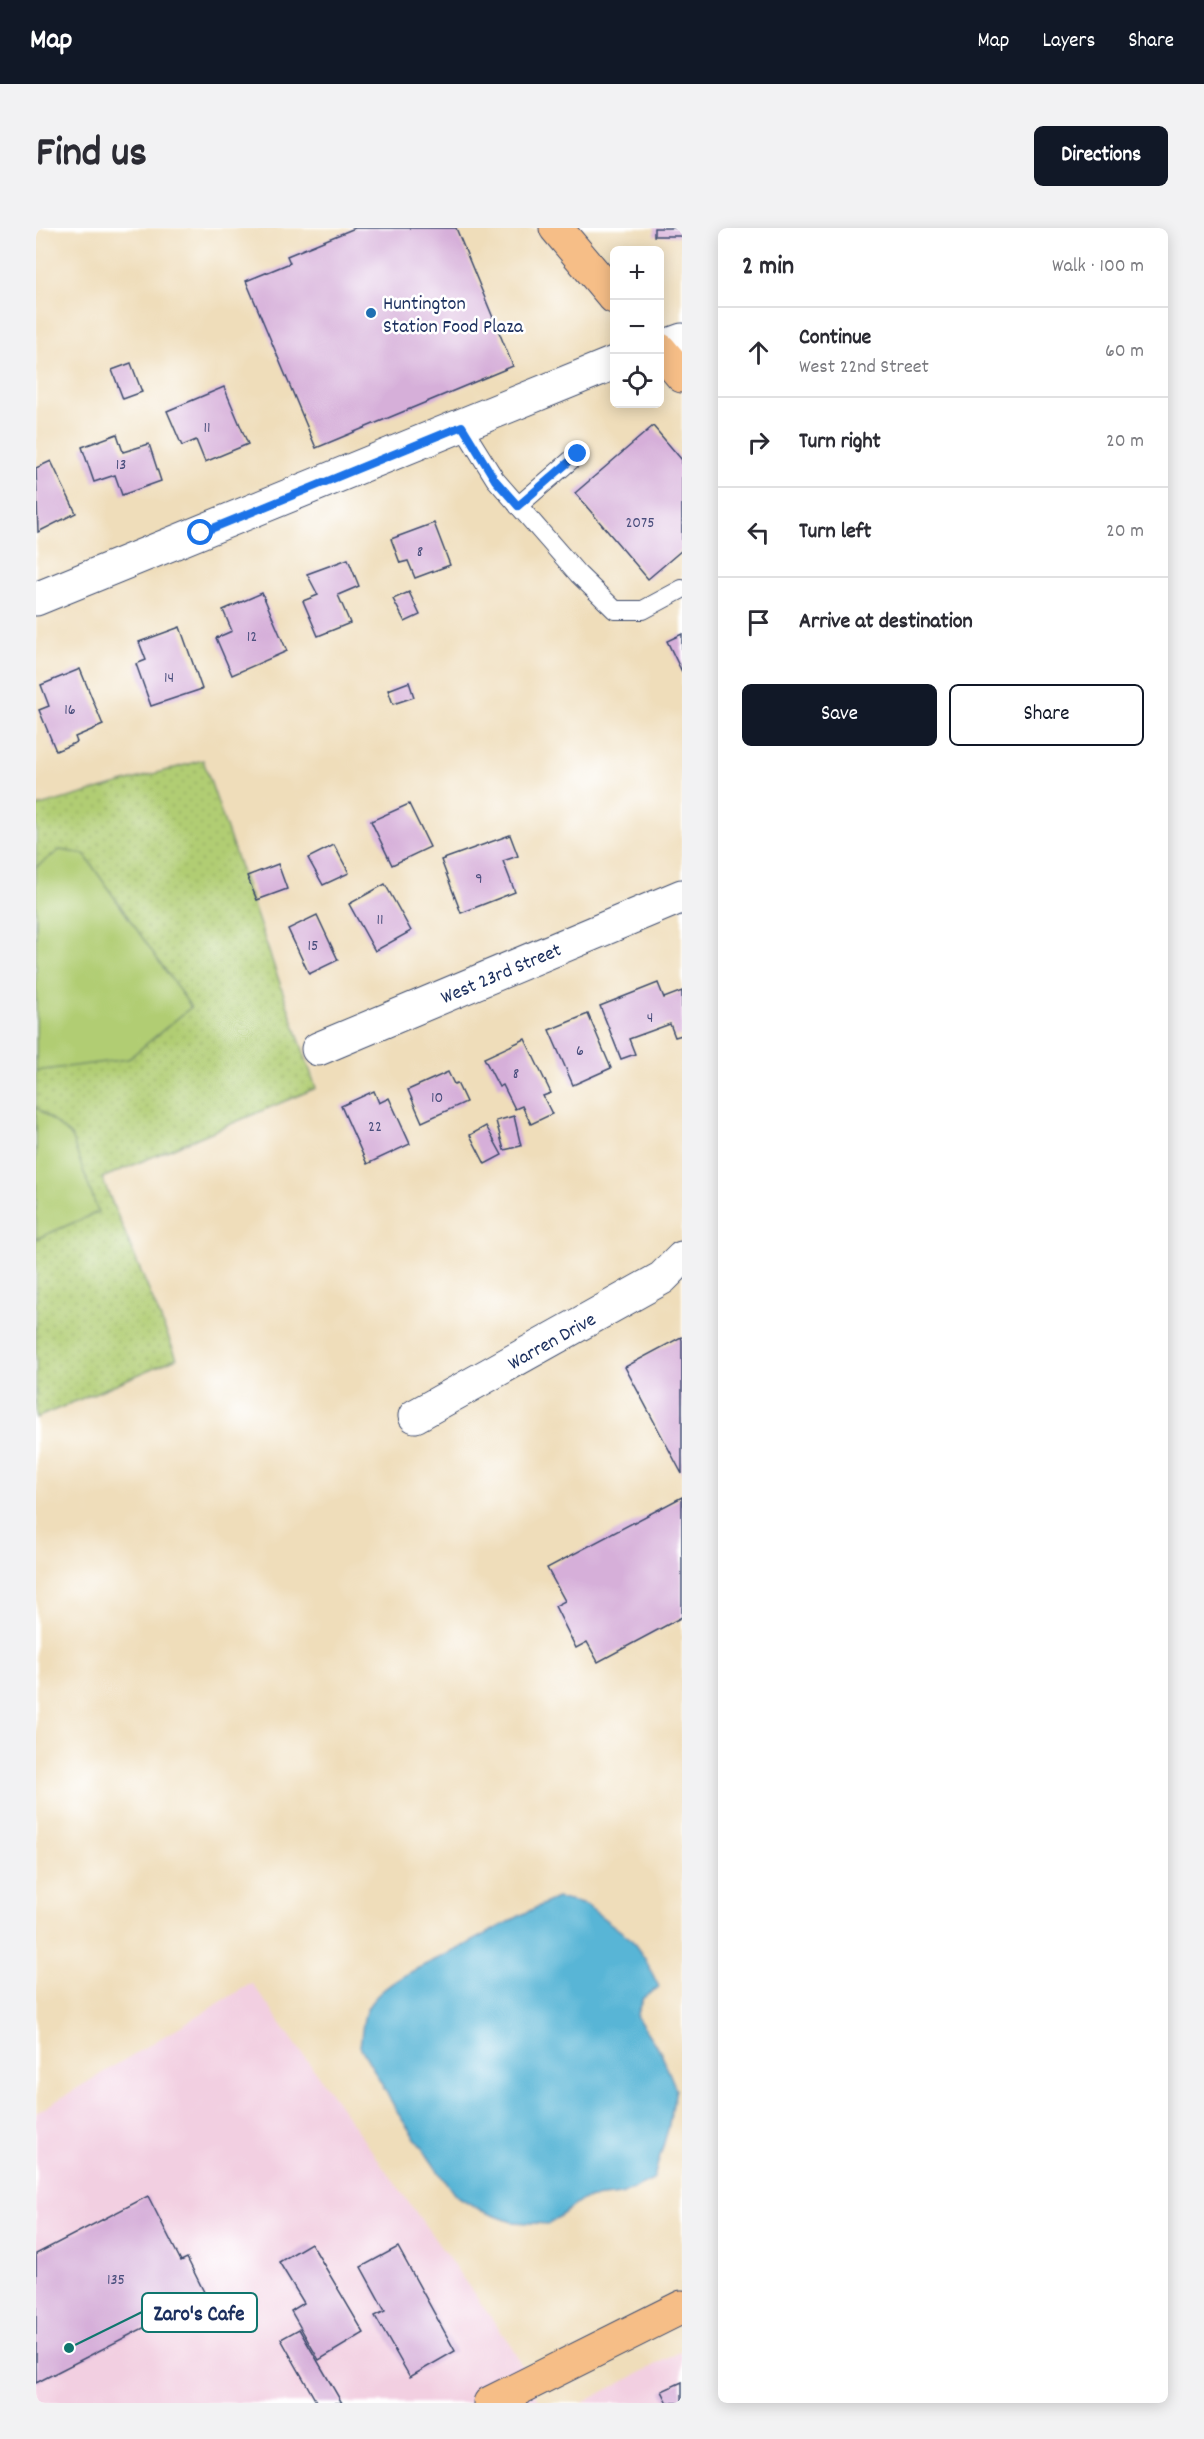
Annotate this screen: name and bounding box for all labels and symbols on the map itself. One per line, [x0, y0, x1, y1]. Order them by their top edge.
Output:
place label: Huntington Station Food Plaza [383, 291, 524, 342]
marker: Huntington Station Food Plaza [364, 306, 378, 320]
house number: 11 [203, 417, 211, 440]
route end [564, 440, 590, 466]
house number: 13 [116, 454, 126, 477]
house number: 2075 [625, 512, 655, 535]
route start [187, 519, 213, 545]
house number: 8 [417, 541, 423, 564]
house number: 12 [247, 626, 257, 649]
house number: 14 [164, 667, 174, 690]
house number: 16 [64, 699, 76, 722]
house number: 9 [475, 868, 483, 891]
house number: 11 [376, 909, 384, 932]
house number: 15 [308, 935, 318, 958]
street label: West 23rd Street [437, 937, 566, 1013]
house number: 4 [647, 1007, 653, 1030]
house number: 6 [576, 1040, 584, 1063]
house number: 8 [513, 1063, 519, 1086]
house number: 10 [431, 1087, 443, 1110]
house number: 22 [368, 1116, 382, 1139]
street label: Warren Drive [504, 1307, 602, 1378]
house number: 135 [107, 2269, 125, 2292]
callout: Zaro's Cafe [142, 2293, 257, 2332]
text: Zaro's Cafe [154, 2301, 244, 2331]

